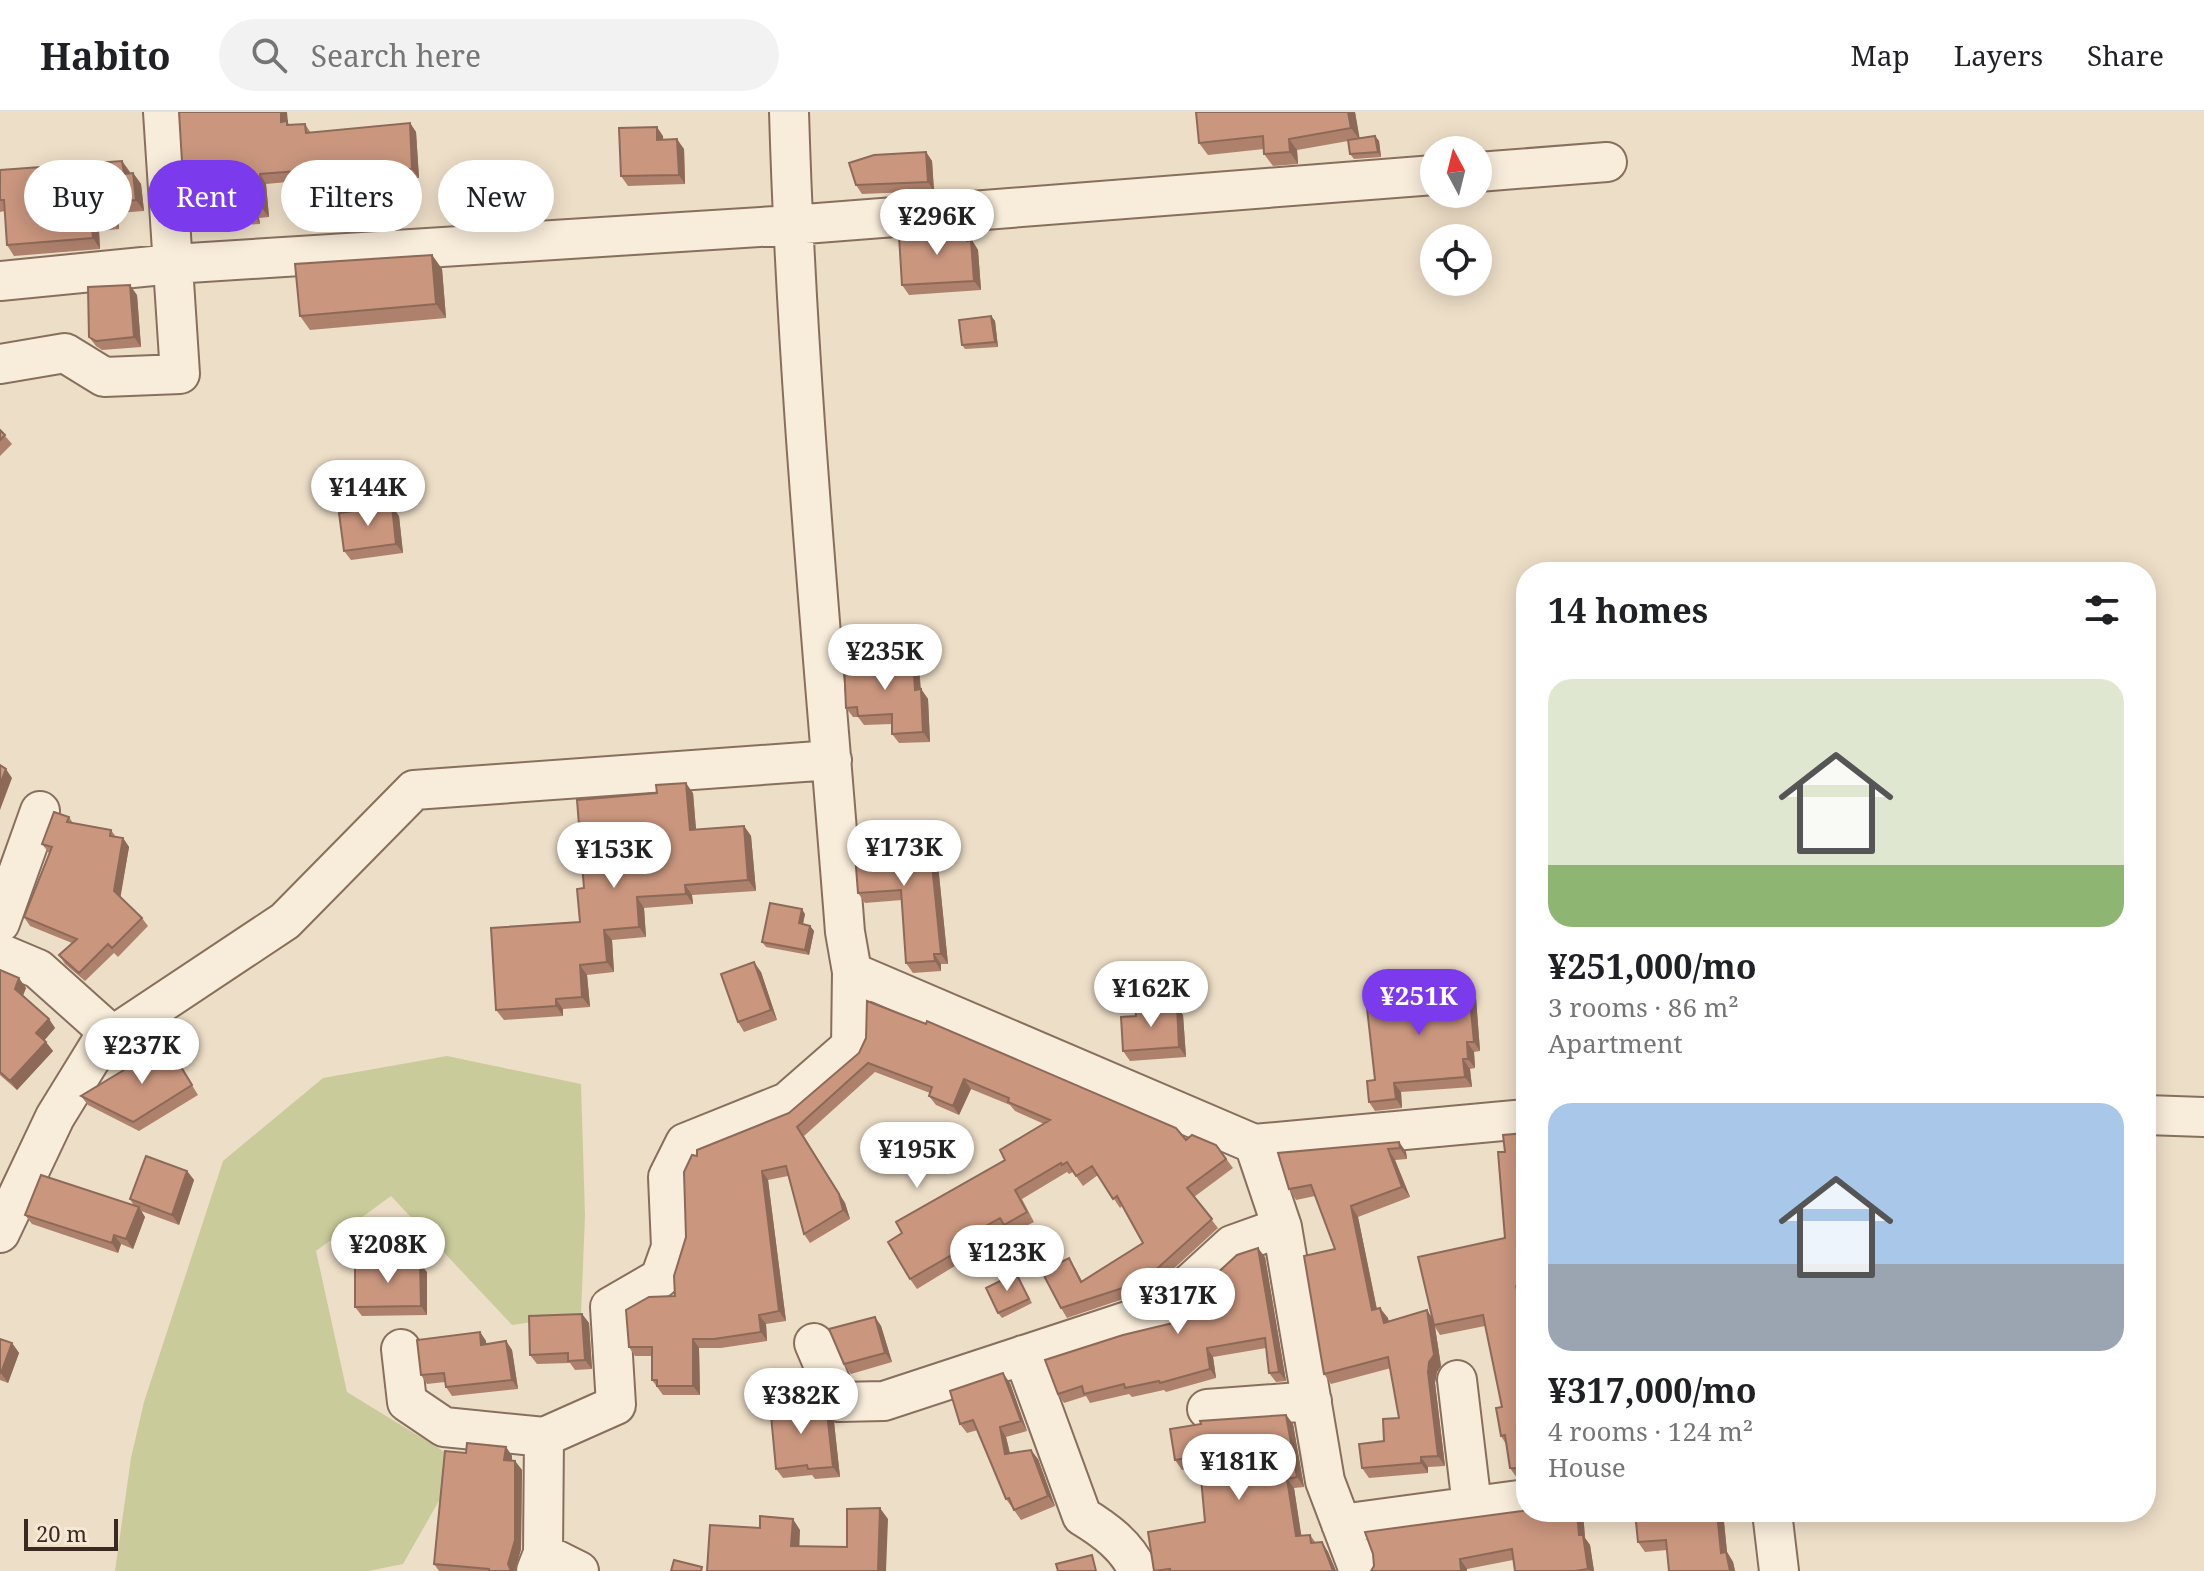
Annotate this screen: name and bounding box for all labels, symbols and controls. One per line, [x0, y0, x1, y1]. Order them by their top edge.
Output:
search box [219, 19, 779, 91]
text: Habito [40, 29, 171, 81]
icon: search [247, 33, 291, 77]
text: Search here [311, 35, 481, 76]
text: Map [1851, 36, 1910, 74]
text: Layers [1954, 36, 2043, 74]
text: Share [2087, 36, 2164, 74]
north arrow [1420, 136, 1492, 208]
map controls [1420, 136, 1492, 296]
chip: Buy [24, 160, 132, 232]
chip: Rent [148, 160, 265, 232]
chip: Filters [281, 160, 422, 232]
chip: New [438, 160, 554, 232]
pin: ¥296K [881, 189, 993, 257]
text: ¥296K [898, 197, 976, 233]
button: locate [1420, 224, 1492, 296]
pin: ¥144K [312, 460, 424, 528]
text: ¥144K [329, 468, 407, 504]
text: 14 homes [1548, 587, 1708, 633]
icon: filters [2080, 588, 2124, 632]
pin: ¥235K [829, 624, 941, 692]
text: ¥235K [846, 632, 924, 668]
icon: home [1764, 731, 1908, 875]
pin: ¥173K [848, 820, 960, 888]
pin: ¥153K [558, 822, 670, 890]
text: ¥173K [865, 828, 943, 864]
text: ¥153K [575, 830, 653, 866]
text: ¥251,000/mo [1548, 943, 1757, 989]
pin: ¥162K [1095, 961, 1207, 1029]
text: ¥162K [1112, 969, 1190, 1005]
pin: ¥251K [1363, 969, 1475, 1037]
text: ¥251K [1380, 977, 1458, 1013]
text: 3 rooms · 86 m² [1548, 989, 1739, 1025]
pin: ¥237K [86, 1018, 198, 1086]
text: Apartment [1548, 1025, 1683, 1061]
text: ¥237K [103, 1026, 181, 1062]
pin: ¥195K [861, 1122, 973, 1190]
text: ¥195K [878, 1130, 956, 1166]
icon: home [1764, 1155, 1908, 1299]
pin: ¥208K [332, 1217, 444, 1285]
text: ¥208K [349, 1225, 427, 1261]
pin: ¥123K [951, 1225, 1063, 1293]
text: ¥123K [968, 1233, 1046, 1269]
pin: ¥317K [1122, 1268, 1234, 1336]
text: ¥317K [1139, 1276, 1217, 1312]
text: ¥317,000/mo [1548, 1367, 1757, 1413]
pin: ¥382K [745, 1368, 857, 1436]
text: ¥382K [762, 1376, 840, 1412]
text: 4 rooms · 124 m² [1548, 1413, 1753, 1449]
pin: ¥181K [1183, 1434, 1295, 1502]
text: ¥181K [1200, 1442, 1278, 1478]
text: House [1548, 1449, 1626, 1485]
scale bar [24, 1515, 118, 1551]
text: 20 m [36, 1518, 87, 1548]

